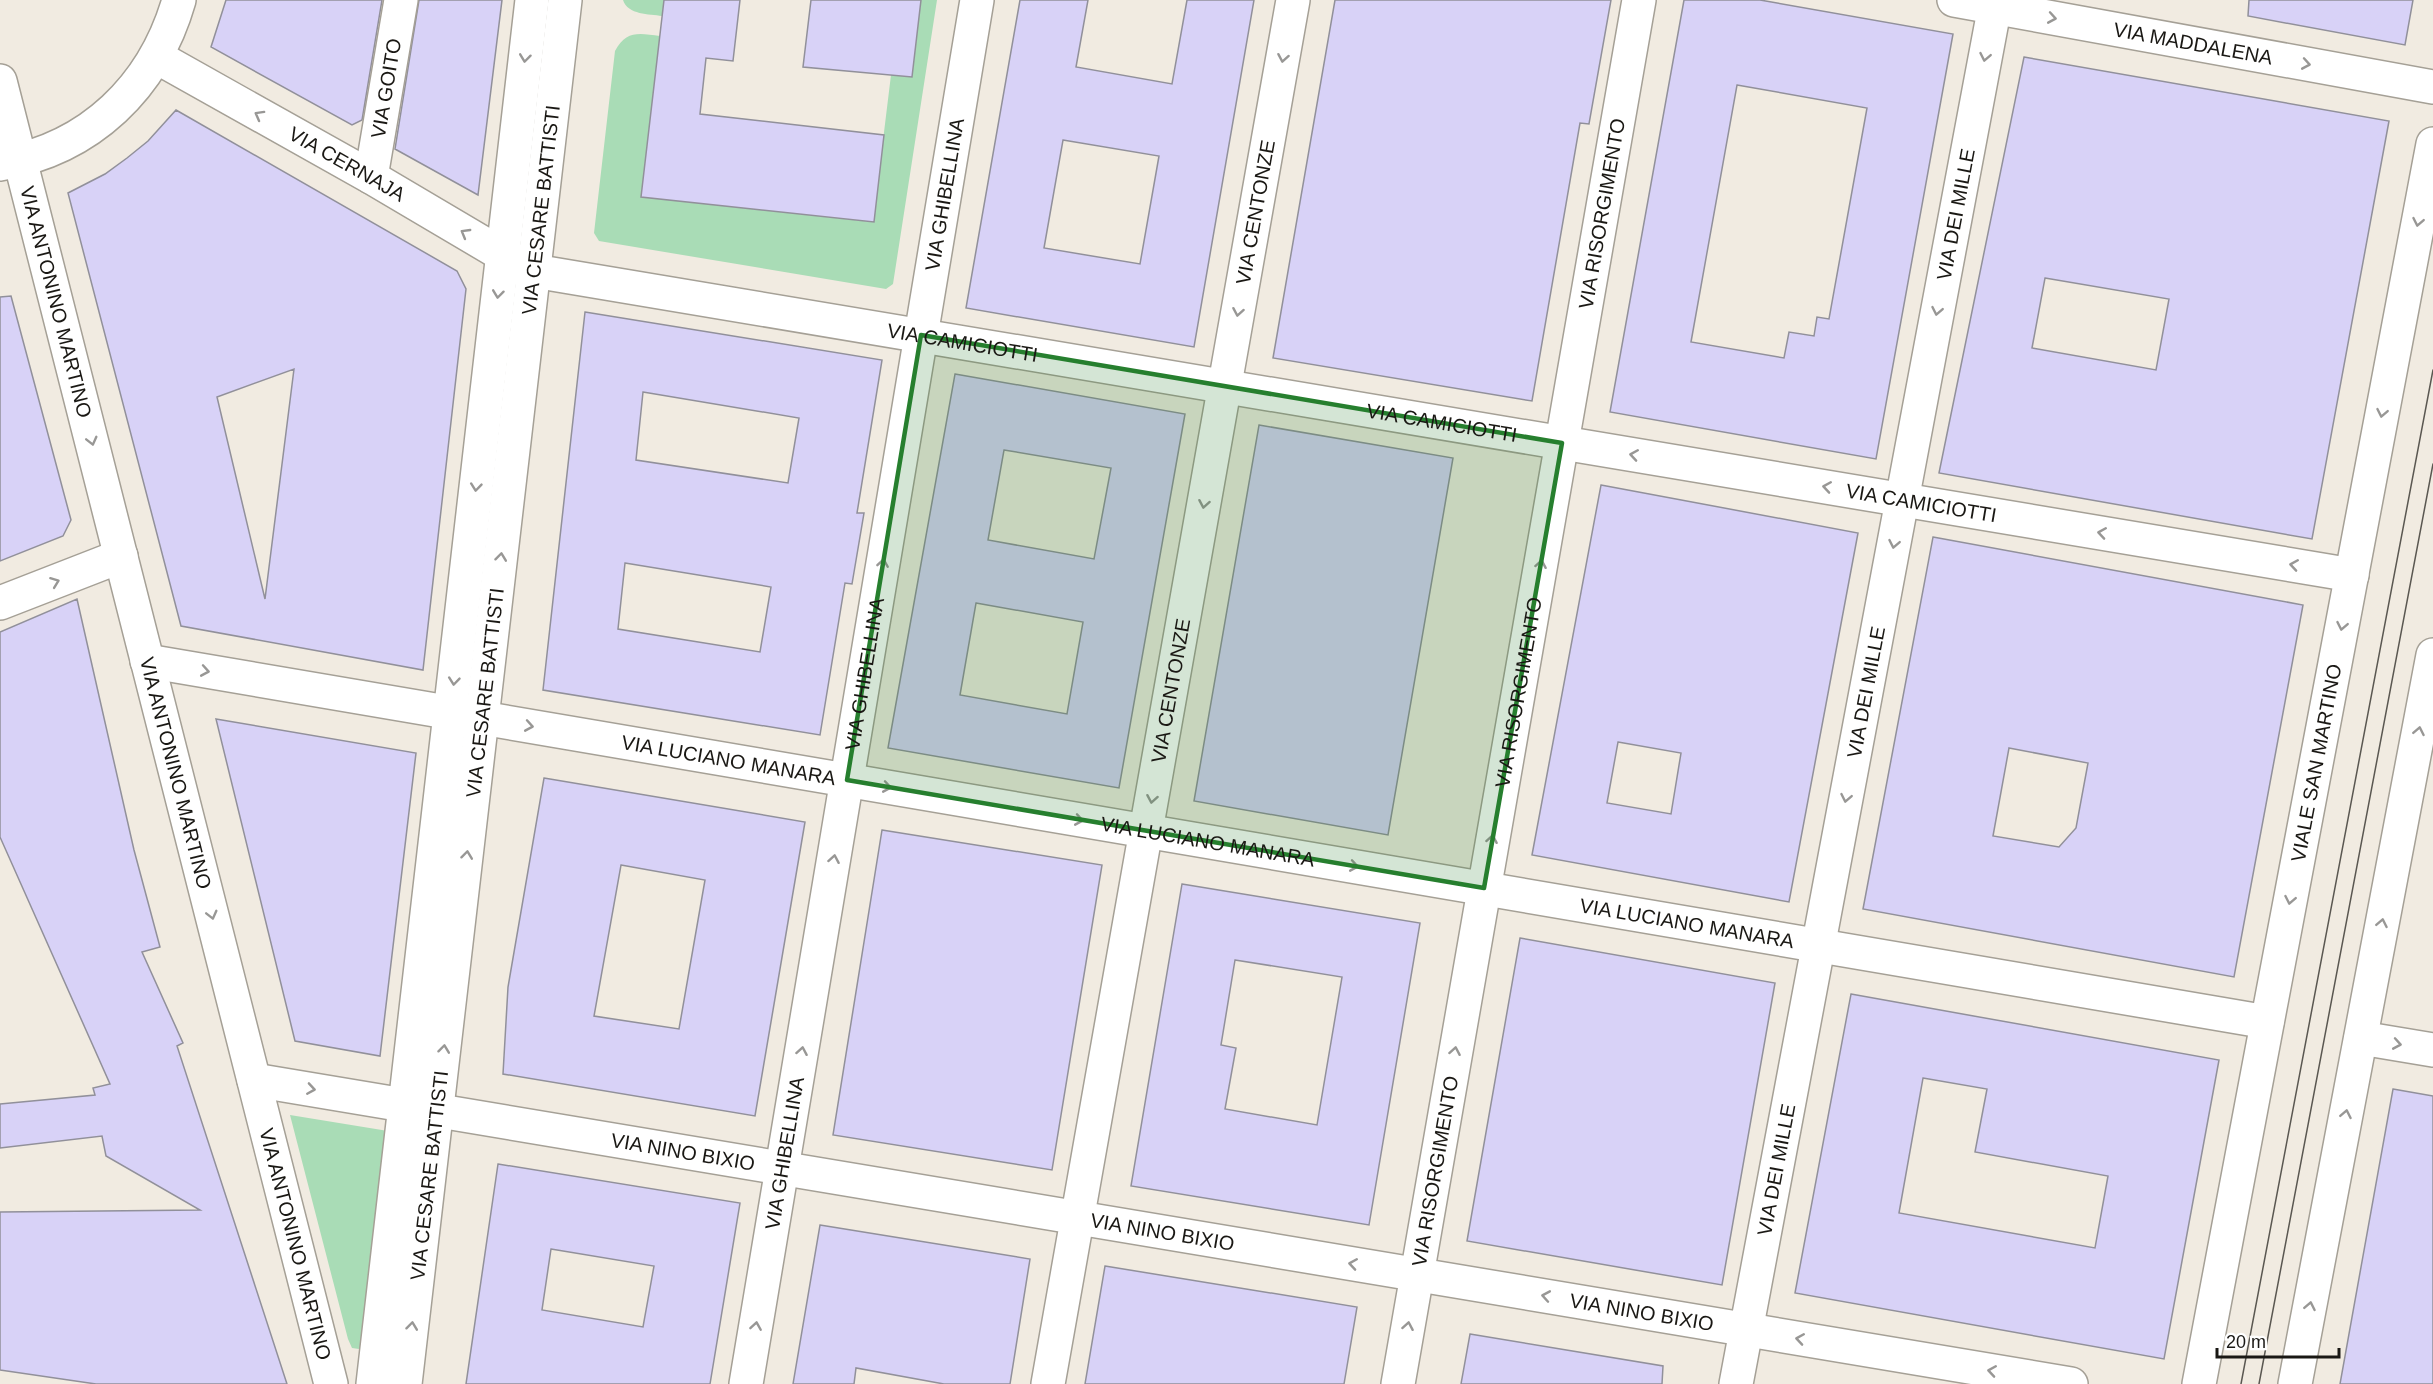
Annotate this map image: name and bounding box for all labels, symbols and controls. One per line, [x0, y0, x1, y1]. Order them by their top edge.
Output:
one-way arrow [2047, 11, 2057, 24]
street label: VIA MADDALENA [2112, 18, 2275, 69]
street label: VIA GOITO [367, 37, 405, 140]
one-way arrow [1277, 52, 1290, 62]
one-way arrow [1979, 52, 1992, 62]
one-way arrow [520, 54, 532, 63]
one-way arrow [2301, 57, 2311, 70]
street label: VIA CESARE BATTISTI [518, 104, 564, 316]
one-way arrow [255, 110, 265, 122]
street label: VIA GHIBELLINA [921, 116, 968, 273]
street label: VIA RISORGIMENTO [1574, 117, 1629, 311]
street label: VIA CERNAJA [285, 122, 410, 206]
street label: VIA CENTONZE [1232, 138, 1279, 286]
street label: VIA DEI MILLE [1933, 147, 1979, 282]
street label: VIA ANTONINO MARTINO [16, 184, 96, 420]
one-way arrow [2412, 216, 2425, 226]
one-way arrow [461, 228, 471, 240]
one-way arrow [492, 289, 505, 298]
one-way arrow [1232, 306, 1245, 316]
one-way arrow [1932, 306, 1944, 316]
street label: VIA CAMICIOTTI [886, 319, 1039, 366]
street label: VIA CAMICIOTTI [1365, 399, 1519, 446]
one-way arrow [2376, 408, 2389, 418]
one-way arrow [84, 436, 97, 446]
one-way arrow [1630, 449, 1640, 462]
street label: VIA CAMICIOTTI [1844, 480, 1998, 526]
one-way arrow [1822, 481, 1832, 494]
one-way arrow [470, 483, 483, 492]
one-way arrow [1198, 498, 1211, 508]
one-way arrow [2097, 528, 2106, 540]
one-way arrow [1888, 539, 1901, 549]
one-way arrow [494, 552, 507, 562]
one-way arrow [876, 558, 889, 568]
one-way arrow [1534, 559, 1546, 569]
one-way arrow [2289, 560, 2299, 572]
one-way arrow [48, 577, 59, 589]
street label: VIA CESARE BATTISTI [462, 587, 508, 799]
street label: VIA GHIBELLINA [841, 595, 888, 752]
street label: VIA RISORGIMENTO [1491, 595, 1546, 789]
street label: VIA CENTONZE [1147, 617, 1194, 765]
one-way arrow [2336, 620, 2349, 630]
street label: VIA DEI MILLE [1843, 624, 1889, 760]
street label: VIA ANTONINO MARTINO [136, 655, 216, 891]
street label: VIALE SAN MARTINO [2287, 662, 2346, 864]
one-way arrow [200, 664, 210, 676]
one-way arrow [448, 676, 461, 686]
one-way arrow [523, 719, 533, 732]
one-way arrow [2412, 726, 2425, 736]
street label: VIA LUCIANO MANARA [620, 731, 838, 789]
one-way arrow [882, 780, 891, 792]
one-way arrow [1840, 792, 1853, 802]
one-way arrow [1146, 794, 1159, 804]
one-way arrow [1074, 813, 1083, 825]
street label: VIA LUCIANO MANARA [1099, 813, 1317, 871]
one-way arrow [1486, 834, 1498, 843]
one-way arrow [460, 850, 472, 860]
one-way arrow [827, 854, 839, 863]
one-way arrow [1349, 860, 1358, 872]
street label: VIA LUCIANO MANARA [1578, 894, 1796, 952]
one-way arrow [2284, 894, 2297, 904]
one-way arrow [204, 910, 217, 920]
one-way arrow [2375, 918, 2388, 928]
one-way arrow [2392, 1037, 2402, 1050]
one-way arrow [437, 1044, 450, 1053]
one-way arrow [795, 1046, 807, 1056]
one-way arrow [1449, 1047, 1461, 1056]
street label: VIA CESARE BATTISTI [406, 1069, 452, 1281]
street label: VIA GHIBELLINA [761, 1074, 808, 1231]
street label: VIA RISORGIMENTO [1408, 1074, 1462, 1268]
one-way arrow [306, 1082, 316, 1095]
street label: VIA DEI MILLE [1753, 1102, 1799, 1237]
one-way arrow [2339, 1110, 2352, 1120]
street label: VIA ANTONINO MARTINO [255, 1126, 335, 1362]
street label: VIA NINO BIXIO [609, 1129, 757, 1175]
street label: VIA NINO BIXIO [1089, 1209, 1236, 1255]
one-way arrow [1349, 1258, 1359, 1271]
street label: VIA NINO BIXIO [1568, 1289, 1715, 1335]
one-way arrow [1541, 1290, 1551, 1303]
one-way arrow [2303, 1301, 2316, 1311]
one-way arrow [405, 1321, 418, 1330]
scale bar [2217, 1321, 2338, 1359]
one-way arrow [749, 1322, 761, 1331]
one-way arrow [1401, 1322, 1413, 1331]
text: 20 m [2226, 1332, 2266, 1352]
one-way arrow [1795, 1333, 1805, 1346]
one-way arrow [1988, 1365, 1998, 1378]

